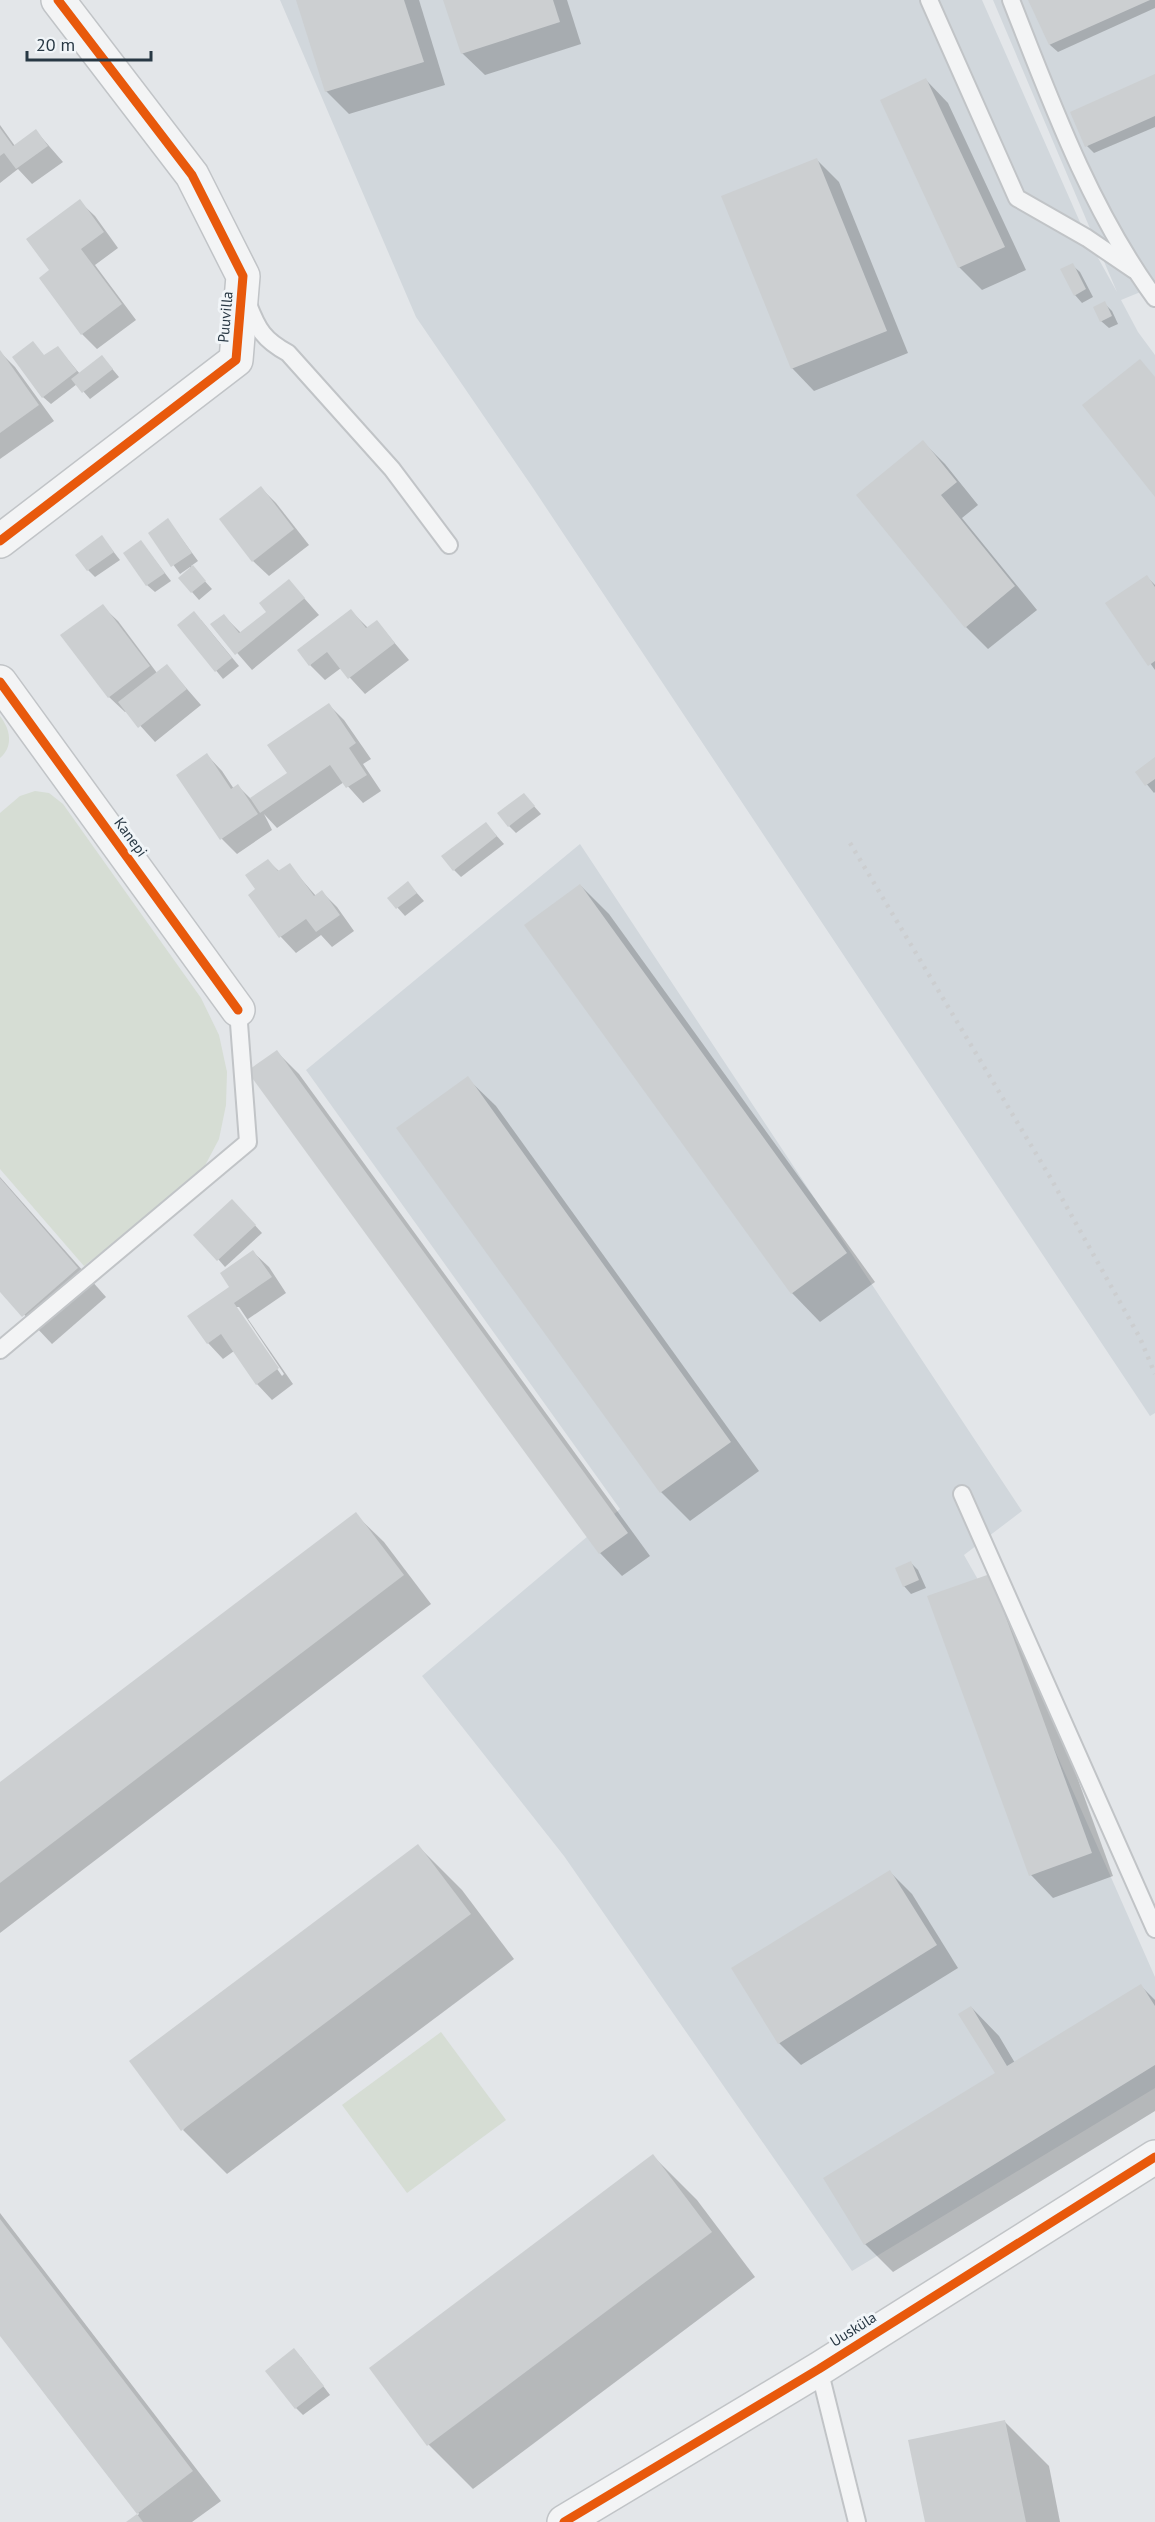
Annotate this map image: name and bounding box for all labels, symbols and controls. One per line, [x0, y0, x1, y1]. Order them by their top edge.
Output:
scale bar [27, 24, 152, 62]
text: 20 m [36, 33, 75, 56]
street label: Puuvilla [213, 291, 237, 343]
street label: Kanepi [110, 814, 152, 860]
street label: Uusküla [826, 2307, 880, 2351]

